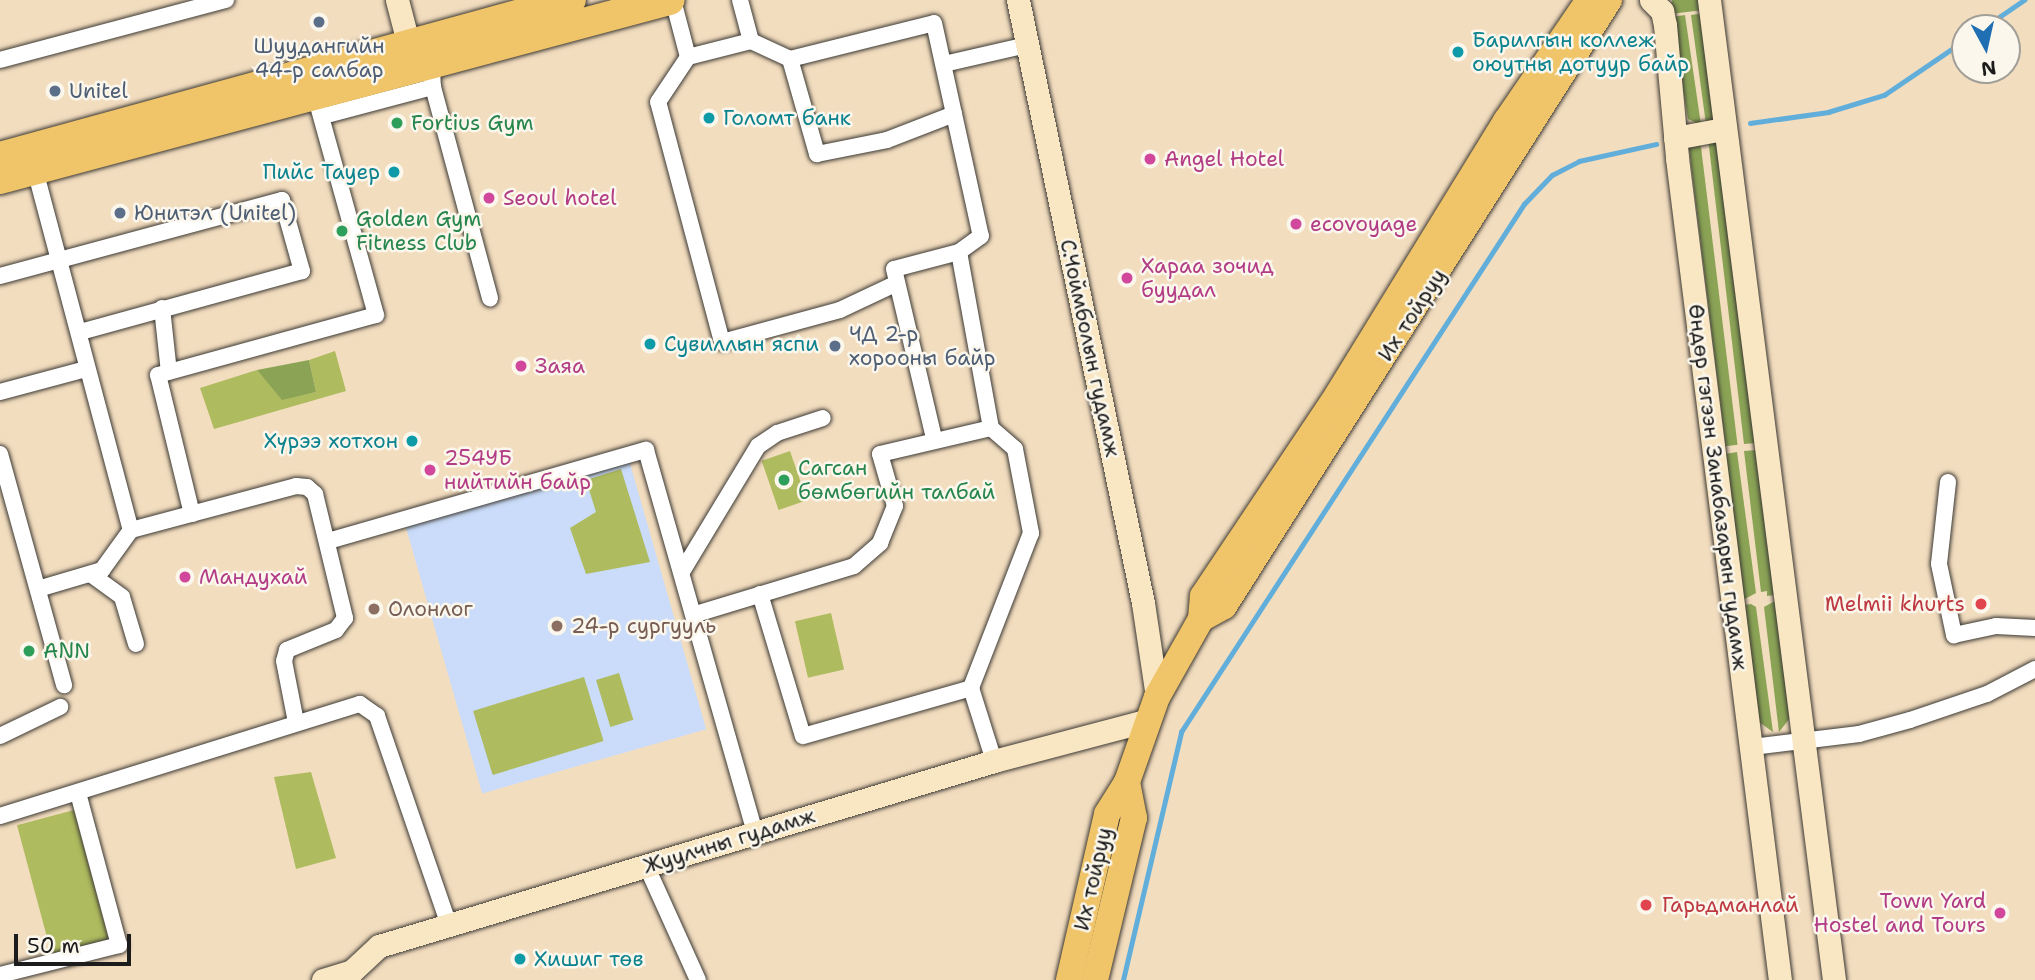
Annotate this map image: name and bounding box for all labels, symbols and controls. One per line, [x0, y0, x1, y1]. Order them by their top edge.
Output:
marker: Шуудангийн 44-р салбар [311, 14, 327, 30]
north arrow [1951, 14, 2021, 84]
place label: Барилгын коллеж оюутны дотуур байр [1472, 27, 1689, 77]
place label: Шуудангийн 44-р салбар [253, 33, 385, 83]
marker: Барилгын коллеж оюутны дотуур байр [1450, 44, 1466, 60]
text: N [1980, 55, 1998, 82]
place label: Unitel [69, 78, 128, 104]
marker: Unitel [47, 83, 63, 99]
place label: Голомт банк [723, 105, 851, 131]
place label: Fortius Gym [411, 110, 534, 136]
marker: Голомт банк [701, 110, 717, 126]
marker: Fortius Gym [389, 115, 405, 131]
place label: Angel Hotel [1164, 146, 1284, 172]
marker: Angel Hotel [1142, 151, 1158, 167]
place label: Пийс Тауер [263, 159, 380, 185]
marker: Пийс Тауер [386, 164, 402, 180]
place label: Seoul hotel [503, 185, 617, 211]
marker: Seoul hotel [481, 190, 497, 206]
place label: Юнитэл (Unitel) [134, 200, 295, 226]
marker: Юнитэл (Unitel) [112, 205, 128, 221]
place label: Golden Gym Fitness Club [356, 206, 481, 256]
place label: ecovoyage [1310, 211, 1417, 237]
marker: ecovoyage [1288, 216, 1304, 232]
marker: Golden Gym Fitness Club [334, 223, 350, 239]
street label: С.Чоймболын гудамж [1055, 237, 1125, 459]
place label: Хараа зочид буудал [1141, 253, 1274, 303]
street label: Их тойруу [1373, 264, 1451, 366]
marker: Хараа зочид буудал [1119, 270, 1135, 286]
street label: Өндөр гэгээн Занабазарын гудамж [1683, 302, 1753, 672]
place label: ЧД 2-р хорооны байр [849, 321, 996, 371]
place label: Сувиллын яспи [664, 331, 819, 357]
marker: Сувиллын яспи [642, 336, 658, 352]
marker: ЧД 2-р хорооны байр [827, 338, 843, 354]
place label: Заяа [535, 353, 585, 379]
marker: Заяа [513, 358, 529, 374]
place label: Хүрээ хотхон [264, 428, 398, 454]
marker: Хүрээ хотхон [404, 433, 420, 449]
place label: 254УБ нийтийн байр [444, 445, 591, 495]
place label: Сагсан бөмбөгийн талбай [798, 455, 995, 505]
marker: 254УБ нийтийн байр [422, 462, 438, 478]
marker: Сагсан бөмбөгийн талбай [776, 472, 792, 488]
place label: Мандухай [199, 564, 307, 590]
marker: Мандухай [177, 569, 193, 585]
place label: Melmii khurts [1825, 591, 1965, 617]
marker: Melmii khurts [1971, 594, 1991, 614]
place label: Олонлог [388, 596, 473, 622]
marker: Олонлог [366, 601, 382, 617]
place label: 24-р сургууль [571, 613, 716, 639]
marker: 24-р сургууль [549, 618, 565, 634]
place label: ANN [43, 638, 90, 664]
marker: ANN [21, 643, 37, 659]
street label: Жуулчны гудамж [640, 803, 818, 879]
street label: Их тойруу [1069, 825, 1117, 933]
place label: Town Yard Hostel and Tours [1814, 888, 1986, 938]
place label: Гарьдманлай [1662, 892, 1799, 918]
marker: Гарьдманлай [1636, 895, 1656, 915]
marker: Town Yard Hostel and Tours [1992, 905, 2008, 921]
scale bar [18, 920, 135, 964]
text: 50 m [27, 932, 80, 960]
place label: Хишиг төв [534, 946, 644, 972]
marker: Хишиг төв [512, 951, 528, 967]

